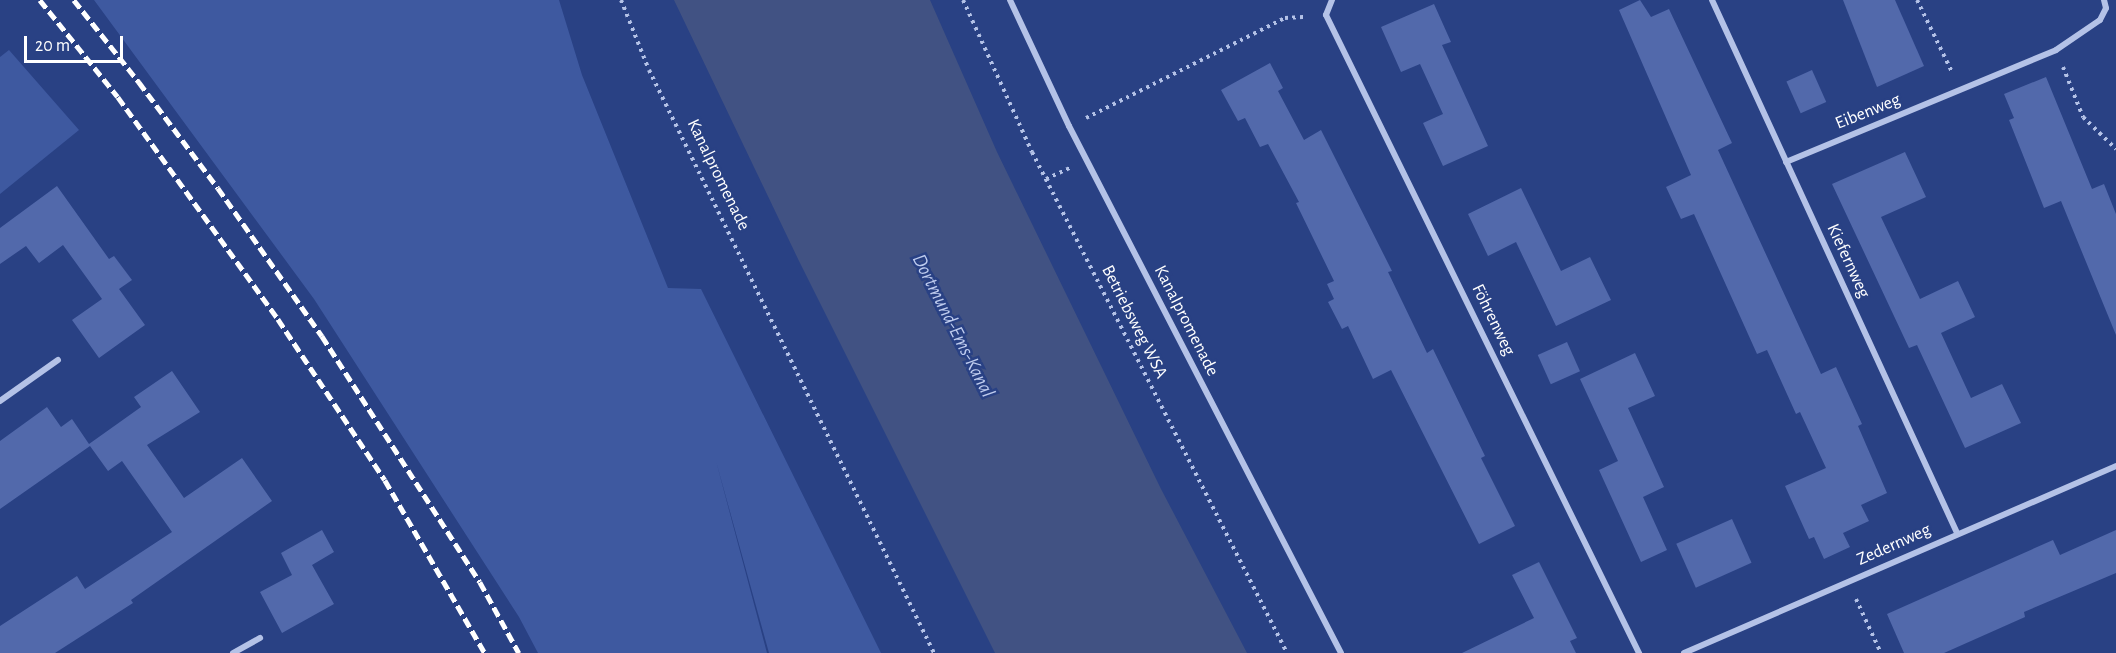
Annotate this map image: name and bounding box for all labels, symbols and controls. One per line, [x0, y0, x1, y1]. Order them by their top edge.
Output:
scale bar [27, 24, 126, 62]
text: 20 m [35, 37, 70, 55]
street label: Eibenweg [1832, 89, 1904, 135]
street label: Kanalpromenade [682, 116, 754, 234]
street label: Kiefernweg [1821, 220, 1875, 302]
water label: Dortmund-Ems-Kanal [906, 250, 1000, 402]
street label: Betriebsweg WSA [1096, 262, 1172, 382]
street label: Kanalpromenade [1149, 262, 1223, 380]
street label: Föhrenweg [1466, 281, 1520, 359]
street label: Zedernweg [1854, 519, 1934, 571]

